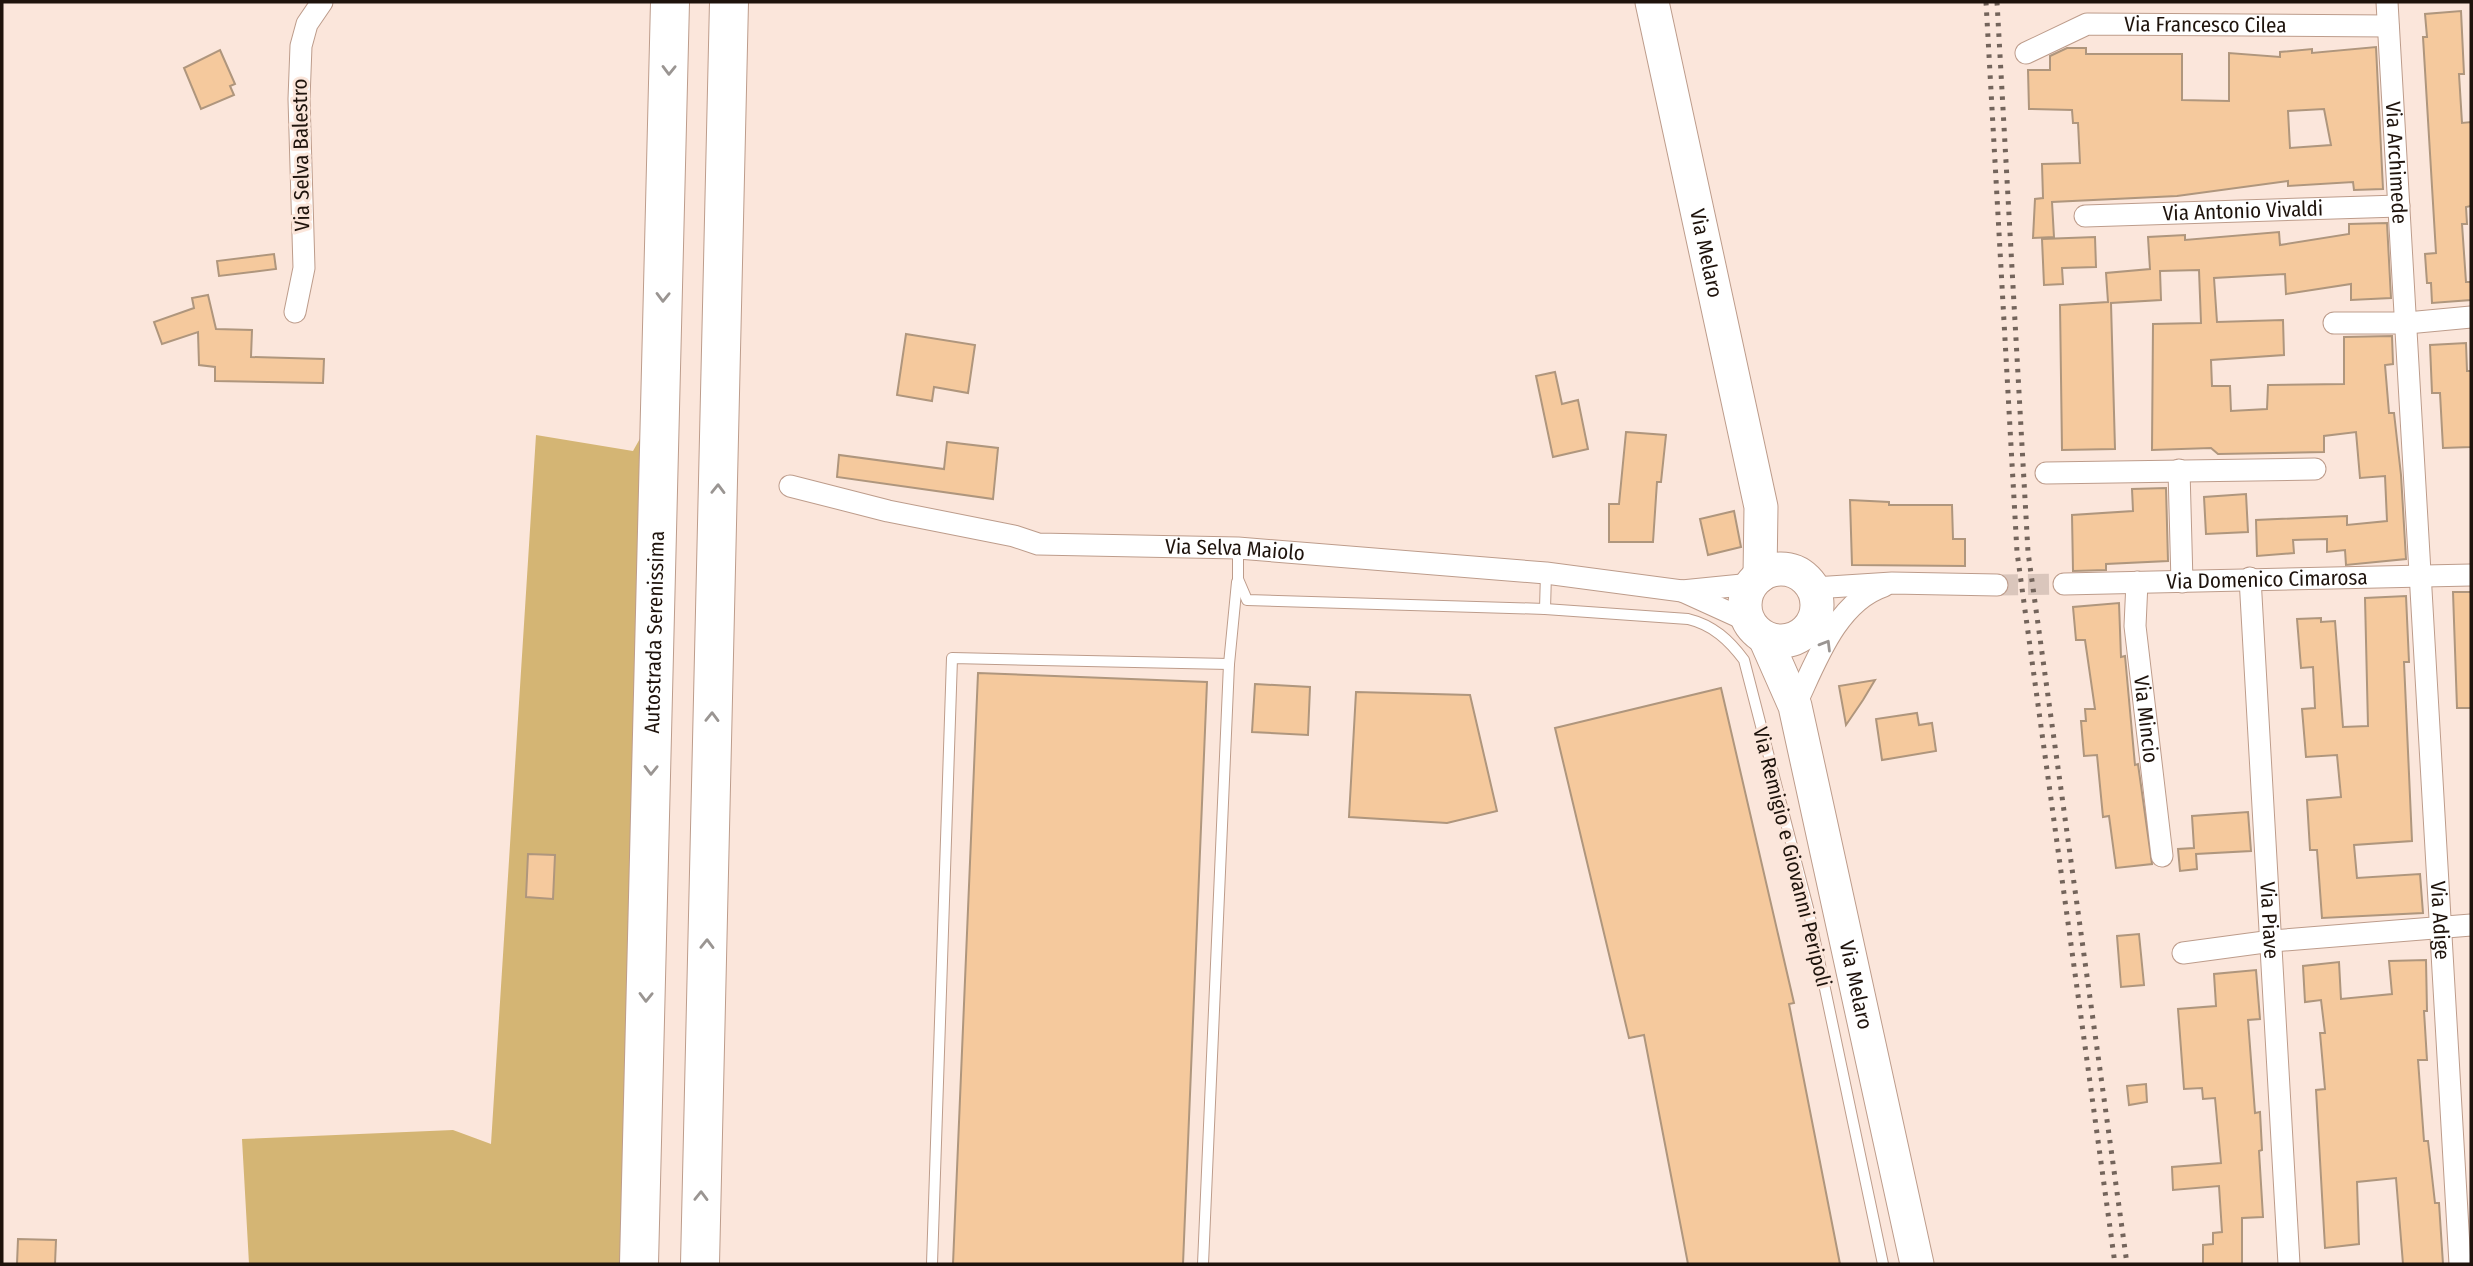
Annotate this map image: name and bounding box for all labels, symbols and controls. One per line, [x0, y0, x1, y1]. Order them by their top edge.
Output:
street label: Via Francesco Cilea [2124, 11, 2287, 38]
one-way arrow [661, 65, 676, 76]
street label: Via Selva Balestro [287, 78, 315, 232]
street label: Via Archimede [2380, 101, 2413, 225]
street label: Via Antonio Vivaldi [2162, 195, 2324, 227]
street label: Via Melaro [1684, 206, 1728, 300]
one-way arrow [655, 293, 671, 303]
one-way arrow [710, 483, 725, 494]
street label: Autostrada Serenissima [639, 531, 670, 734]
street label: Via Selva Maiolo [1165, 534, 1306, 566]
street label: Via Domenico Cimarosa [2166, 564, 2368, 595]
one-way arrow [1818, 640, 1831, 653]
street label: Via Mincio [2128, 674, 2164, 764]
one-way arrow [705, 711, 720, 722]
street label: Via Remigio e Giovanni Peripoli [1747, 724, 1837, 990]
one-way arrow [644, 765, 659, 776]
street label: Via Adige [2425, 880, 2455, 961]
street label: Via Piave [2254, 881, 2285, 960]
one-way arrow [699, 938, 715, 949]
street label: Via Melaro [1834, 938, 1878, 1032]
one-way arrow [638, 992, 653, 1003]
one-way arrow [694, 1190, 709, 1201]

